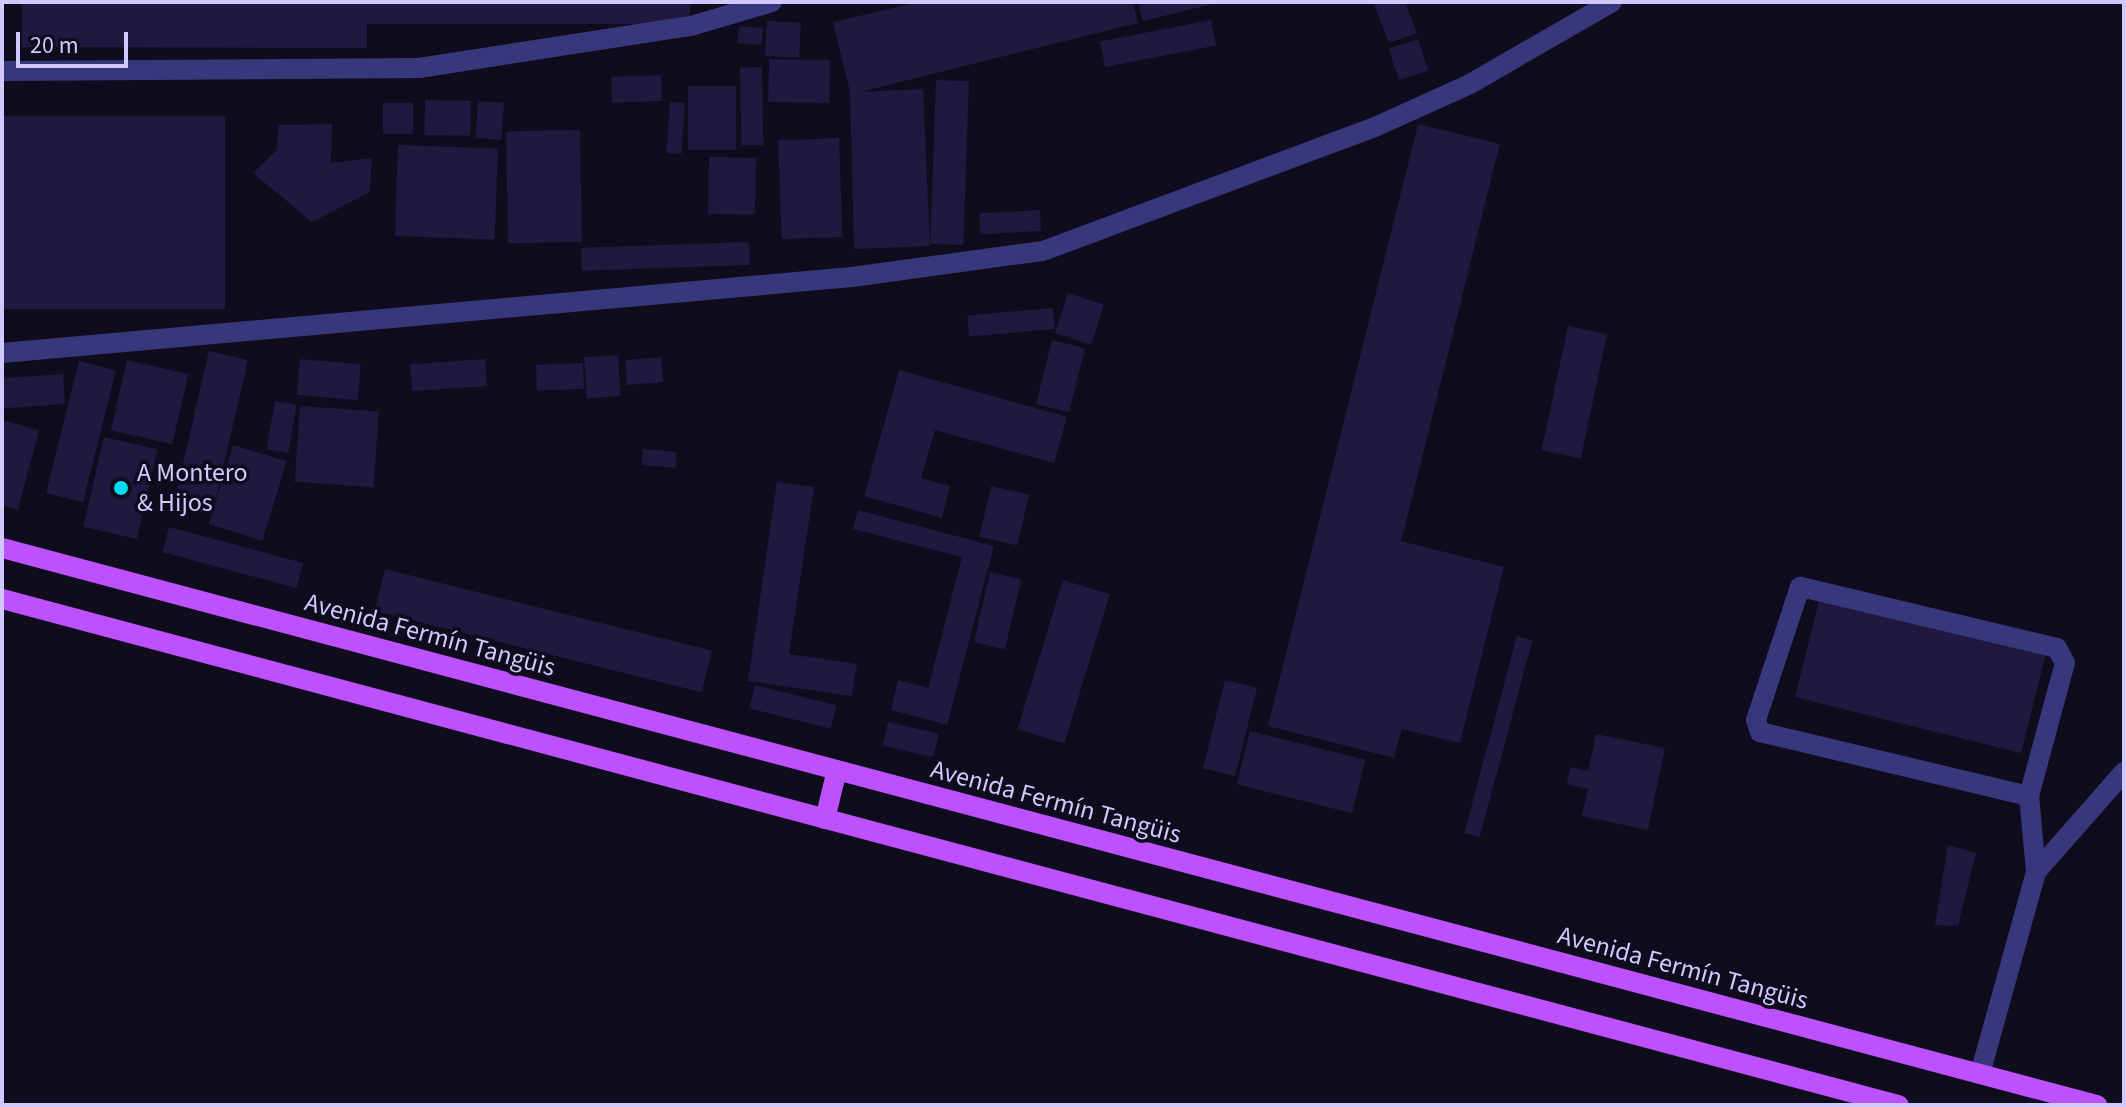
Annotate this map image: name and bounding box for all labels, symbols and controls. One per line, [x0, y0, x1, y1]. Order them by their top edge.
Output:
scale bar [20, 16, 132, 66]
text: 20 m [30, 28, 79, 63]
place label: A Montero & Hijos [137, 457, 248, 518]
marker: A Montero & Hijos [112, 479, 130, 497]
street label: Avenida Fermín Tangüis [301, 587, 559, 683]
street label: Avenida Fermín Tangüis [927, 754, 1185, 850]
street label: Avenida Fermín Tangüis [1554, 920, 1812, 1016]

